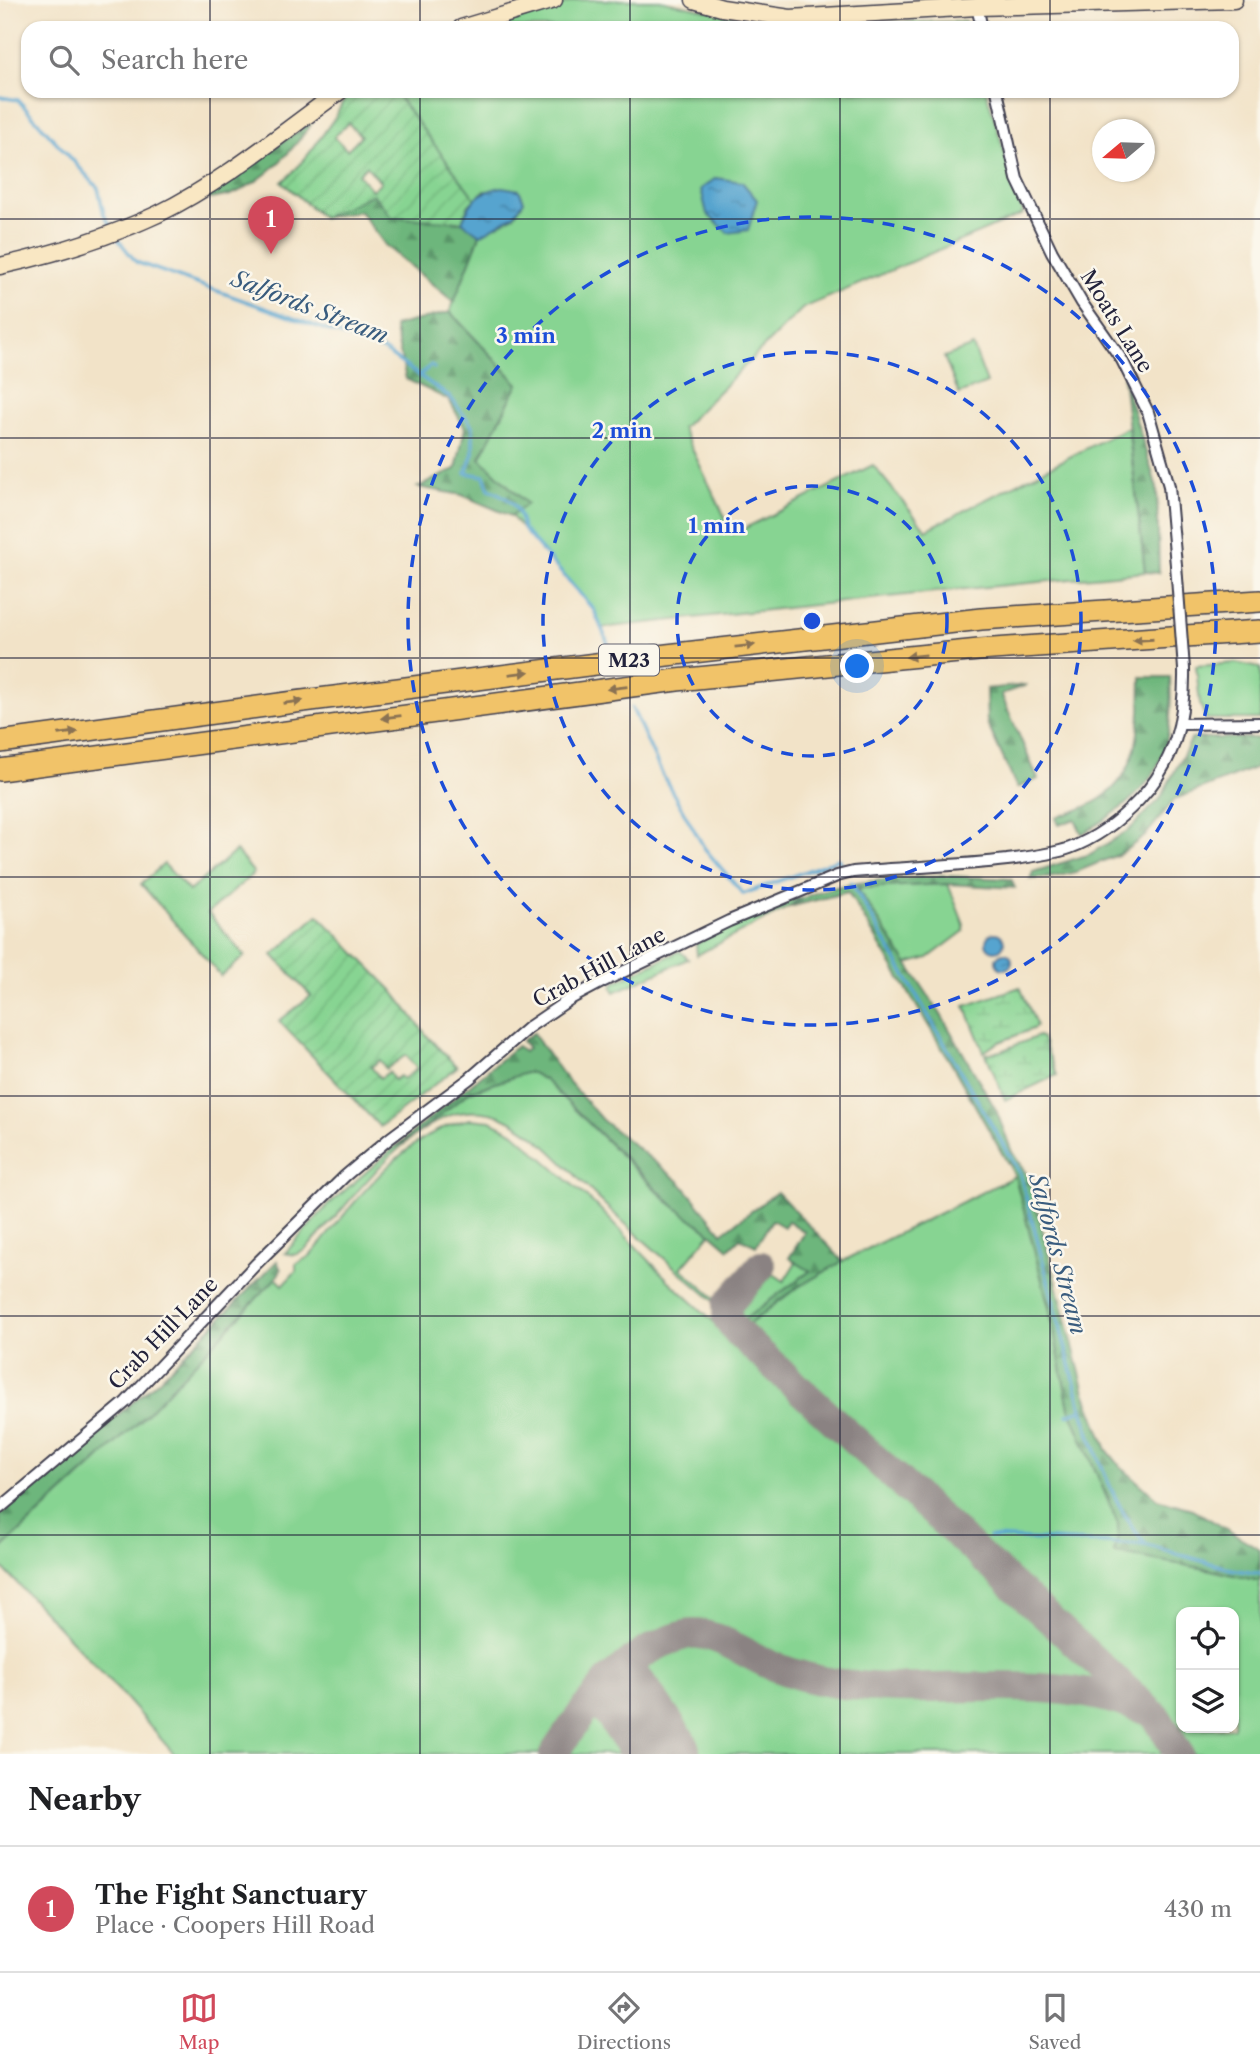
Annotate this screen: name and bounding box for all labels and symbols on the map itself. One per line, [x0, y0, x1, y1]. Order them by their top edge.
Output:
north arrow [1092, 119, 1155, 182]
pin: 1 [248, 196, 294, 254]
water label: Salfords Stream [226, 264, 392, 350]
street label: Moats Lane [1076, 265, 1158, 377]
text: 3 min [496, 323, 557, 348]
text: 2 min [592, 418, 653, 443]
text: 1 min [688, 513, 746, 538]
centre of rings [800, 609, 824, 633]
one-way arrow [1132, 634, 1154, 645]
one-way arrow [734, 640, 756, 651]
road number: M23 [599, 645, 659, 676]
your location [840, 649, 874, 683]
one-way arrow [905, 651, 927, 662]
one-way arrow [508, 668, 530, 679]
one-way arrow [606, 682, 628, 693]
one-way arrow [282, 696, 304, 707]
one-way arrow [380, 712, 402, 723]
one-way arrow [57, 727, 79, 738]
street label: Crab Hill Lane [528, 922, 670, 1012]
water label: Salfords Stream [1023, 1168, 1093, 1338]
street label: Crab Hill Lane [103, 1272, 223, 1394]

